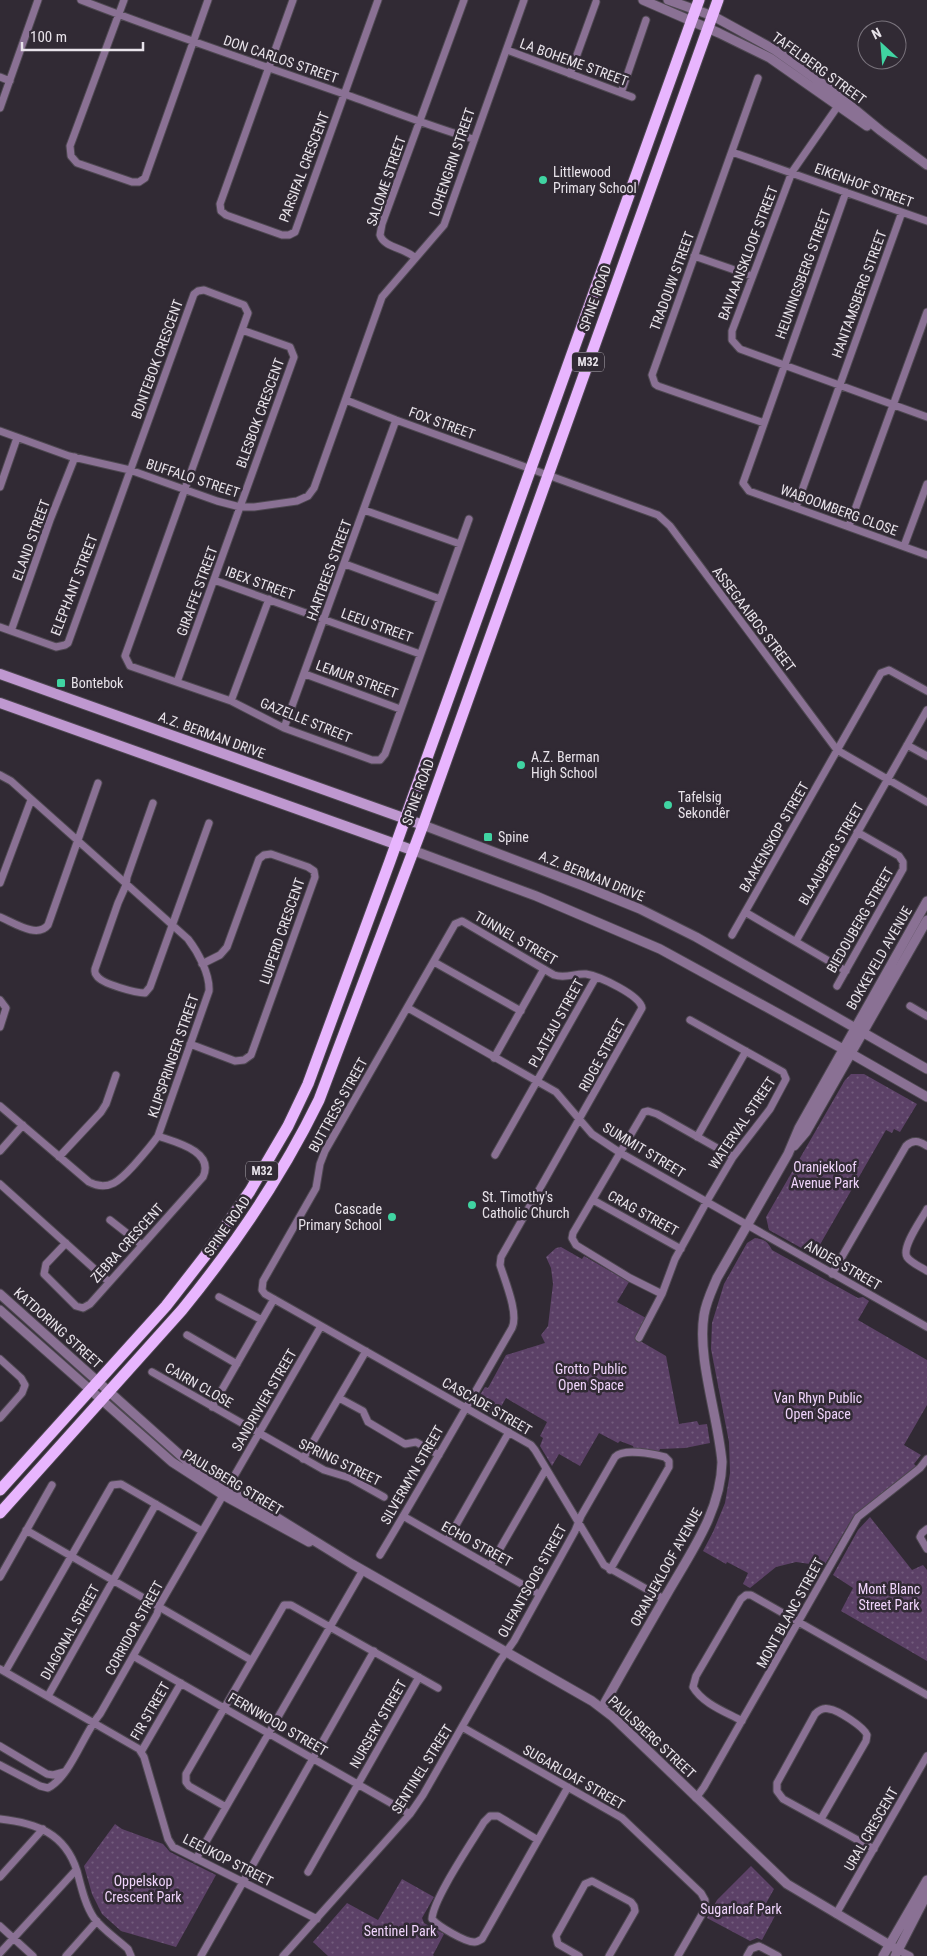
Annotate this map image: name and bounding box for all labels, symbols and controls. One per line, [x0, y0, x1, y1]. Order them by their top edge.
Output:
scale bar [22, 20, 144, 52]
north arrow [857, 20, 907, 70]
text: N [869, 24, 884, 42]
text: 100 m [30, 28, 67, 46]
street label: TAFELBERG STREET [769, 29, 869, 107]
street label: DON CARLOS STREET [222, 32, 340, 86]
street label: LA BOHEME STREET [518, 35, 630, 89]
street label: LOHENGRIN STREET [426, 106, 478, 218]
street label: PARSIFAL CRESCENT [276, 110, 332, 224]
street label: SALOME STREET [363, 134, 409, 228]
street label: EIKENHOF STREET [812, 160, 916, 210]
place label: Littlewood Primary School [553, 164, 637, 196]
marker: Littlewood Primary School [537, 174, 549, 186]
street label: BAVIAANSKLOOF STREET [715, 184, 781, 322]
street label: HEUNINGSBERG STREET [772, 207, 834, 341]
street label: HANTAMSBERG STREET [828, 228, 890, 360]
street label: TRADOUW STREET [647, 229, 697, 333]
street label: SPINE ROAD [576, 263, 614, 333]
street label: BONTEBOK CRESCENT [128, 297, 186, 421]
road number: M32 [572, 352, 604, 372]
street label: BLESBOK CRESCENT [233, 356, 287, 470]
street label: FOX STREET [407, 404, 477, 442]
street label: BUFFALO STREET [144, 455, 242, 501]
street label: WABOOMBERG CLOSE [778, 481, 900, 539]
street label: ELAND STREET [9, 497, 53, 583]
street label: HARTBEES STREET [303, 517, 355, 623]
street label: ELEPHANT STREET [47, 532, 101, 638]
street label: GIRAFFE STREET [173, 544, 221, 638]
street label: IBEX STREET [223, 563, 297, 603]
street label: ASSEGAAIBOS STREET [709, 563, 799, 675]
street label: LEEU STREET [339, 605, 415, 645]
street label: LEMUR STREET [314, 657, 400, 701]
place label: Bontebok [71, 675, 124, 691]
marker: Bontebok [55, 677, 67, 689]
street label: GAZELLE STREET [258, 694, 354, 746]
street label: A.Z. BERMAN DRIVE [156, 708, 268, 762]
place label: A.Z. Berman High School [531, 749, 600, 781]
street label: SPINE ROAD [399, 757, 437, 827]
marker: A.Z. Berman High School [515, 759, 527, 771]
street label: BAAKENSKOP STREET [736, 779, 812, 895]
place label: Tafelsig Sekondêr [678, 789, 730, 821]
marker: Tafelsig Sekondêr [662, 799, 674, 811]
street label: BLAAUBERG STREET [795, 800, 867, 908]
place label: Spine [498, 829, 529, 845]
marker: Spine [482, 831, 494, 843]
street label: A.Z. BERMAN DRIVE [537, 848, 647, 904]
street label: BIEDOUBERG STREET [823, 864, 897, 976]
street label: LUIPERD CRESCENT [256, 876, 308, 986]
street label: BOKKEVELD AVENUE [843, 903, 915, 1013]
street label: TUNNEL STREET [472, 908, 560, 968]
street label: PLATEAU STREET [525, 976, 587, 1070]
street label: KLIPSPRINGER STREET [144, 992, 202, 1120]
street label: RIDGE STREET [575, 1016, 629, 1094]
street label: BUTTRESS STREET [305, 1055, 371, 1155]
street label: WATERVAL STREET [705, 1074, 779, 1172]
street label: SUMMIT STREET [600, 1119, 688, 1181]
park label: Oranjekloof Avenue Park [791, 1159, 860, 1191]
road number: M32 [246, 1162, 278, 1180]
street label: CRAG STREET [605, 1187, 681, 1239]
place label: St. Timothy's Catholic Church [482, 1189, 570, 1221]
street label: SPINE ROAD [201, 1193, 253, 1259]
marker: St. Timothy's Catholic Church [466, 1199, 478, 1211]
street label: ZEBRA CRESCENT [87, 1200, 167, 1286]
place label: Cascade Primary School [298, 1201, 382, 1233]
marker: Cascade Primary School [386, 1211, 398, 1223]
street label: ANDES STREET [802, 1237, 884, 1293]
street label: KATDORING STREET [11, 1284, 105, 1372]
street label: SANDRIVIER STREET [228, 1346, 300, 1454]
street label: CAIRN CLOSE [162, 1359, 236, 1411]
park label: Grotto Public Open Space [555, 1361, 627, 1393]
street label: CASCADE STREET [439, 1374, 535, 1438]
park label: Van Rhyn Public Open Space [774, 1390, 862, 1422]
street label: SILVERMYN STREET [377, 1423, 447, 1527]
street label: SPRING STREET [296, 1435, 384, 1489]
street label: PAULSBERG STREET [180, 1446, 286, 1518]
street label: ORANJEKLOOF AVENUE [627, 1505, 705, 1629]
street label: ECHO STREET [439, 1518, 515, 1570]
street label: OLIFANTSOOG STREET [494, 1522, 570, 1640]
street label: MONT BLANC STREET [753, 1555, 827, 1671]
street label: CORRIDOR STREET [102, 1578, 166, 1678]
park label: Mont Blanc Street Park [858, 1581, 920, 1613]
street label: DIAGONAL STREET [37, 1582, 103, 1682]
street label: NURSERY STREET [346, 1677, 410, 1771]
street label: FIR STREET [127, 1679, 173, 1743]
street label: FERNWOOD STREET [226, 1689, 330, 1759]
street label: PAULSBERG STREET [605, 1692, 699, 1782]
street label: SENTINEL STREET [388, 1721, 456, 1817]
street label: SUGARLOAF STREET [520, 1741, 628, 1813]
street label: URAL CRESCENT [841, 1785, 901, 1873]
street label: LEEUKOP STREET [180, 1830, 276, 1890]
park label: Oppelskop Crescent Park [104, 1873, 182, 1905]
park label: Sugarloaf Park [700, 1901, 782, 1917]
park label: Sentinel Park [364, 1923, 437, 1939]

